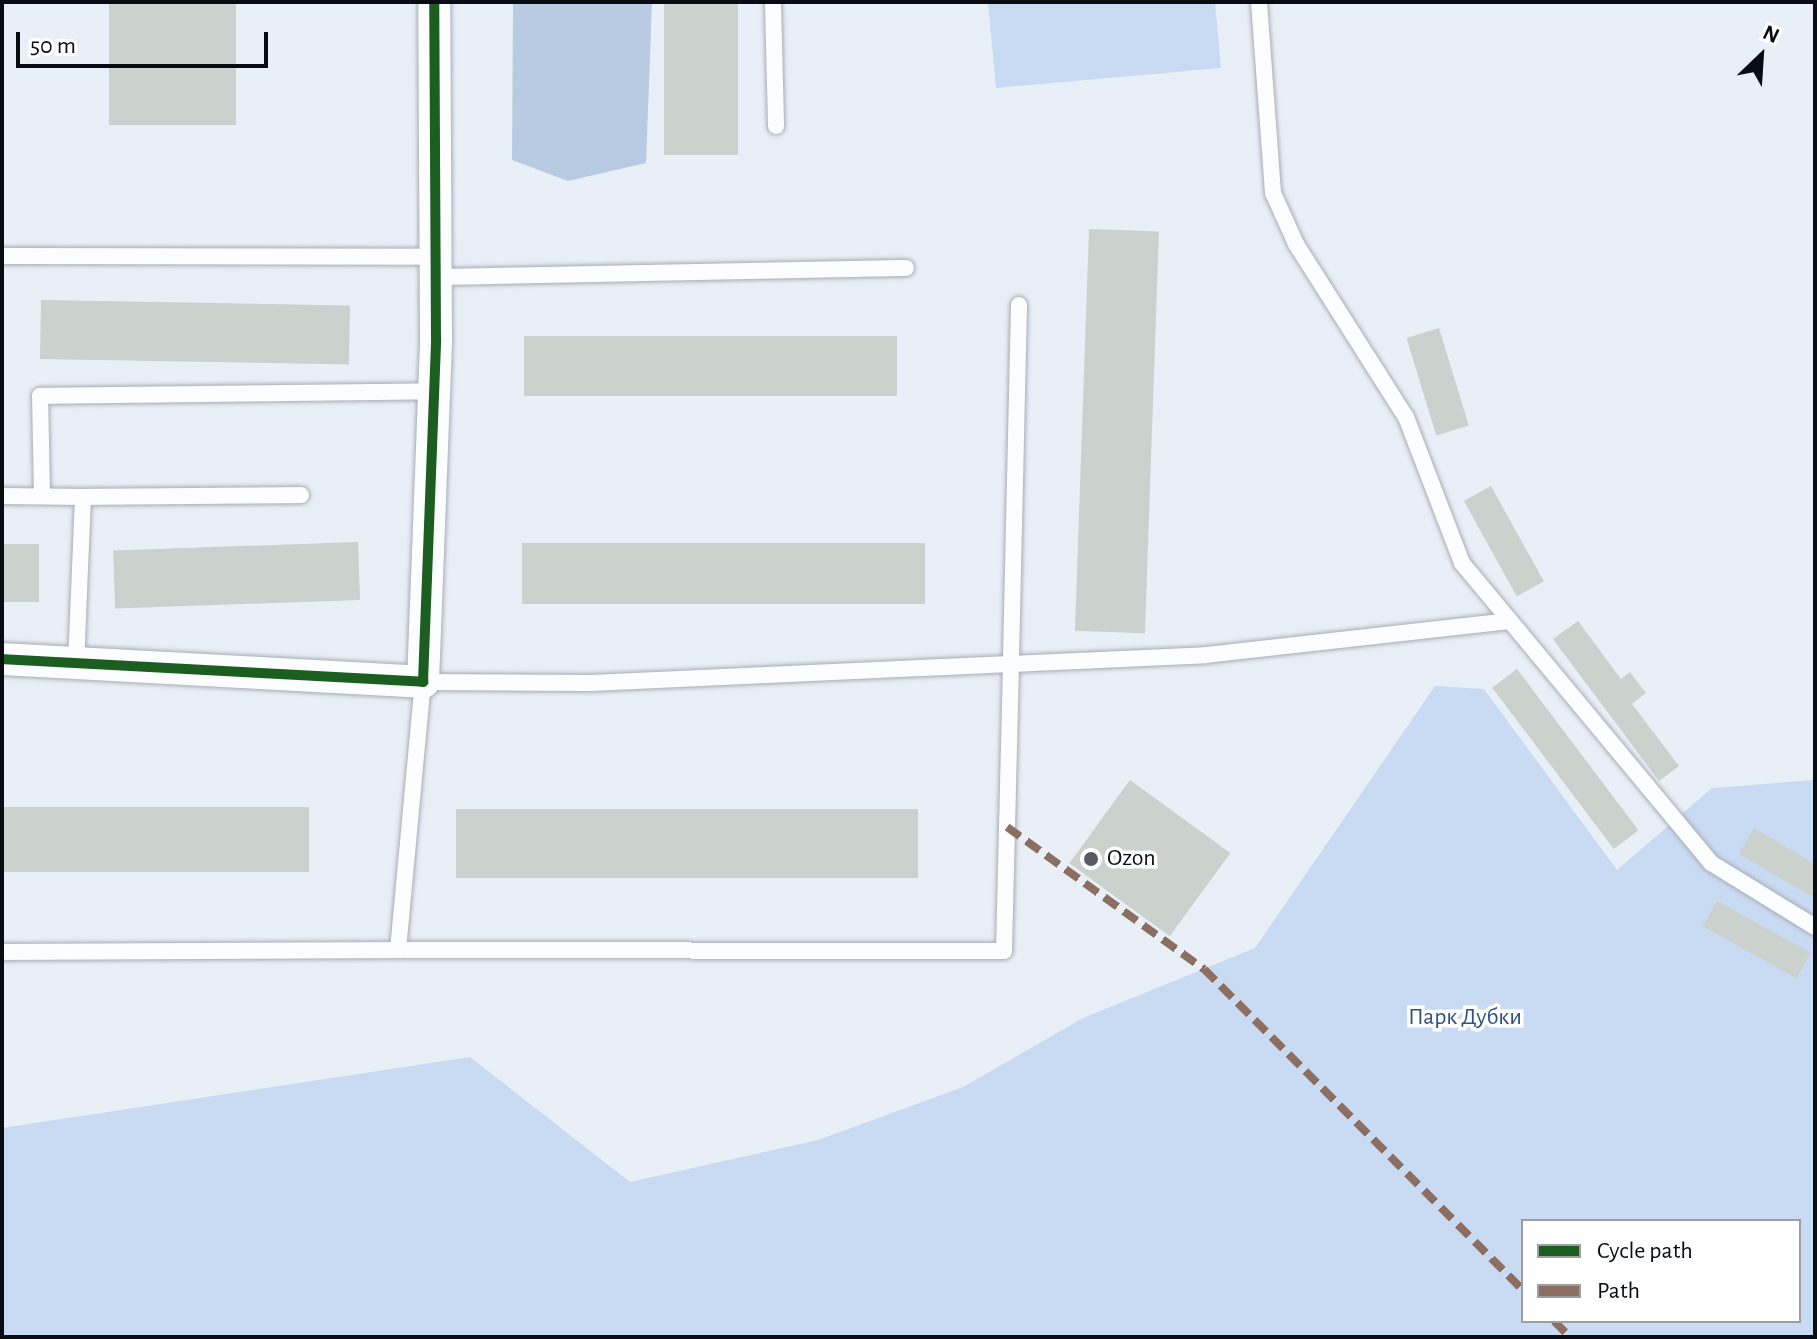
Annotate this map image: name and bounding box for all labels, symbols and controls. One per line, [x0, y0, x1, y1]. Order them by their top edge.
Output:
scale bar [20, 16, 272, 66]
north arrow [1721, 16, 1801, 96]
text: N [1760, 21, 1783, 47]
text: 50 m [30, 34, 76, 58]
place label: Ozon [1107, 845, 1156, 873]
marker: Ozon [1082, 850, 1100, 868]
park label: Парк Дубки [1408, 1004, 1522, 1032]
legend [1521, 1219, 1801, 1323]
text: Cycle path [1597, 1239, 1693, 1263]
text: Path [1597, 1279, 1640, 1303]

